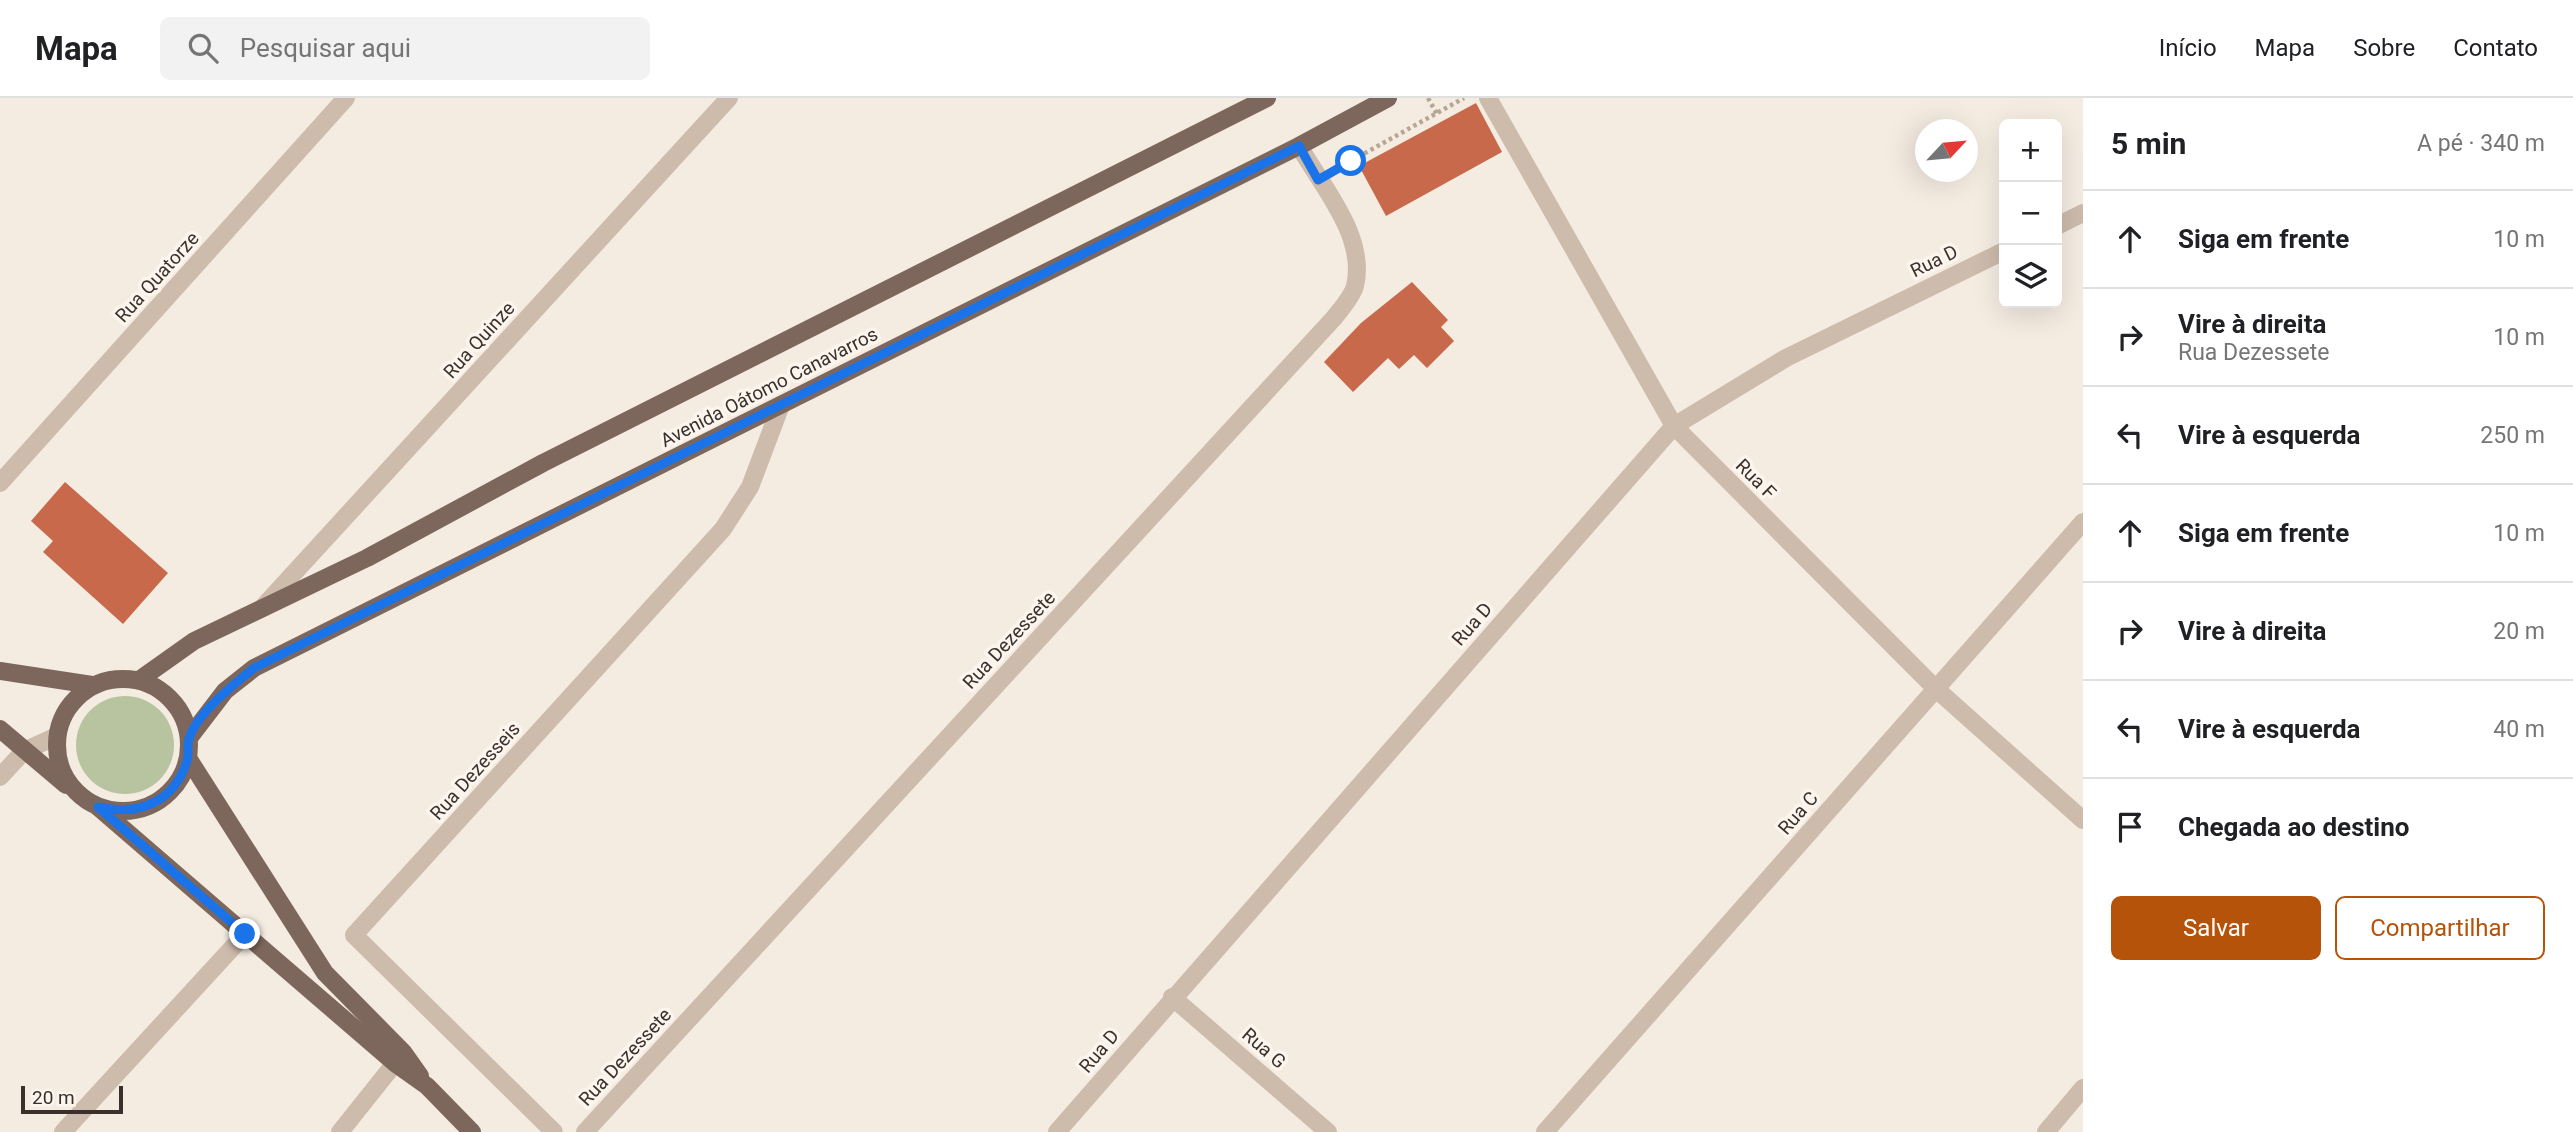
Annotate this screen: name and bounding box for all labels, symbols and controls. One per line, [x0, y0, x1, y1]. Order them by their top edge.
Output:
search box [160, 17, 650, 80]
text: Mapa [35, 29, 118, 68]
icon: search [184, 29, 222, 67]
text: Pesquisar aqui [240, 33, 411, 63]
text: Início [2159, 34, 2217, 62]
text: Mapa [2255, 34, 2315, 62]
text: Sobre [2353, 34, 2415, 62]
text: Contato [2453, 34, 2538, 62]
north arrow [1915, 119, 1978, 182]
map controls [1999, 119, 2062, 308]
button: + [1999, 119, 2062, 182]
text: 5 min [2111, 126, 2186, 161]
text: A pé · 340 m [2417, 130, 2545, 157]
route start [1335, 145, 1366, 176]
button: − [1999, 182, 2062, 245]
icon: ahead [2111, 220, 2149, 258]
text: Siga em frente [2178, 224, 2349, 254]
text: 10 m [2493, 226, 2545, 253]
street label: Rua Quatorze [110, 227, 204, 327]
street label: Rua D [1907, 240, 1961, 282]
button: layers [1999, 245, 2062, 308]
street label: Rua Quinze [439, 297, 519, 383]
text: Vire à direita [2178, 309, 2326, 339]
icon: right [2111, 318, 2149, 356]
street label: Avenida Oátomo Canavarros [657, 322, 881, 452]
text: 10 m [2493, 324, 2545, 351]
text: Rua Dezessete [2178, 339, 2329, 366]
icon: left [2111, 416, 2149, 454]
text: Vire à esquerda [2178, 420, 2361, 450]
text: 250 m [2480, 422, 2545, 449]
street label: Rua F [1731, 454, 1781, 504]
icon: ahead [2111, 514, 2149, 552]
text: Siga em frente [2178, 518, 2349, 548]
text: 10 m [2493, 520, 2545, 547]
street label: Rua Dezessete [958, 586, 1060, 694]
street label: Rua D [1447, 598, 1497, 650]
icon: right [2111, 612, 2149, 650]
text: Vire à direita [2178, 616, 2326, 646]
text: 20 m [2493, 618, 2545, 645]
icon: left [2111, 710, 2149, 748]
text: Vire à esquerda [2178, 714, 2361, 744]
text: 40 m [2493, 716, 2545, 743]
street label: Rua Dezesseis [425, 718, 525, 824]
street label: Rua C [1773, 787, 1823, 839]
icon: arrive [2111, 808, 2149, 846]
text: Chegada ao destino [2178, 812, 2409, 842]
button: Salvar [2111, 896, 2321, 960]
button: Compartilhar [2335, 896, 2545, 960]
route end [229, 918, 260, 949]
street label: Rua Dezessete [574, 1003, 676, 1111]
street label: Rua G [1238, 1023, 1290, 1073]
street label: Rua D [1074, 1025, 1124, 1077]
scale bar [21, 1083, 122, 1115]
text: 20 m [32, 1086, 75, 1109]

